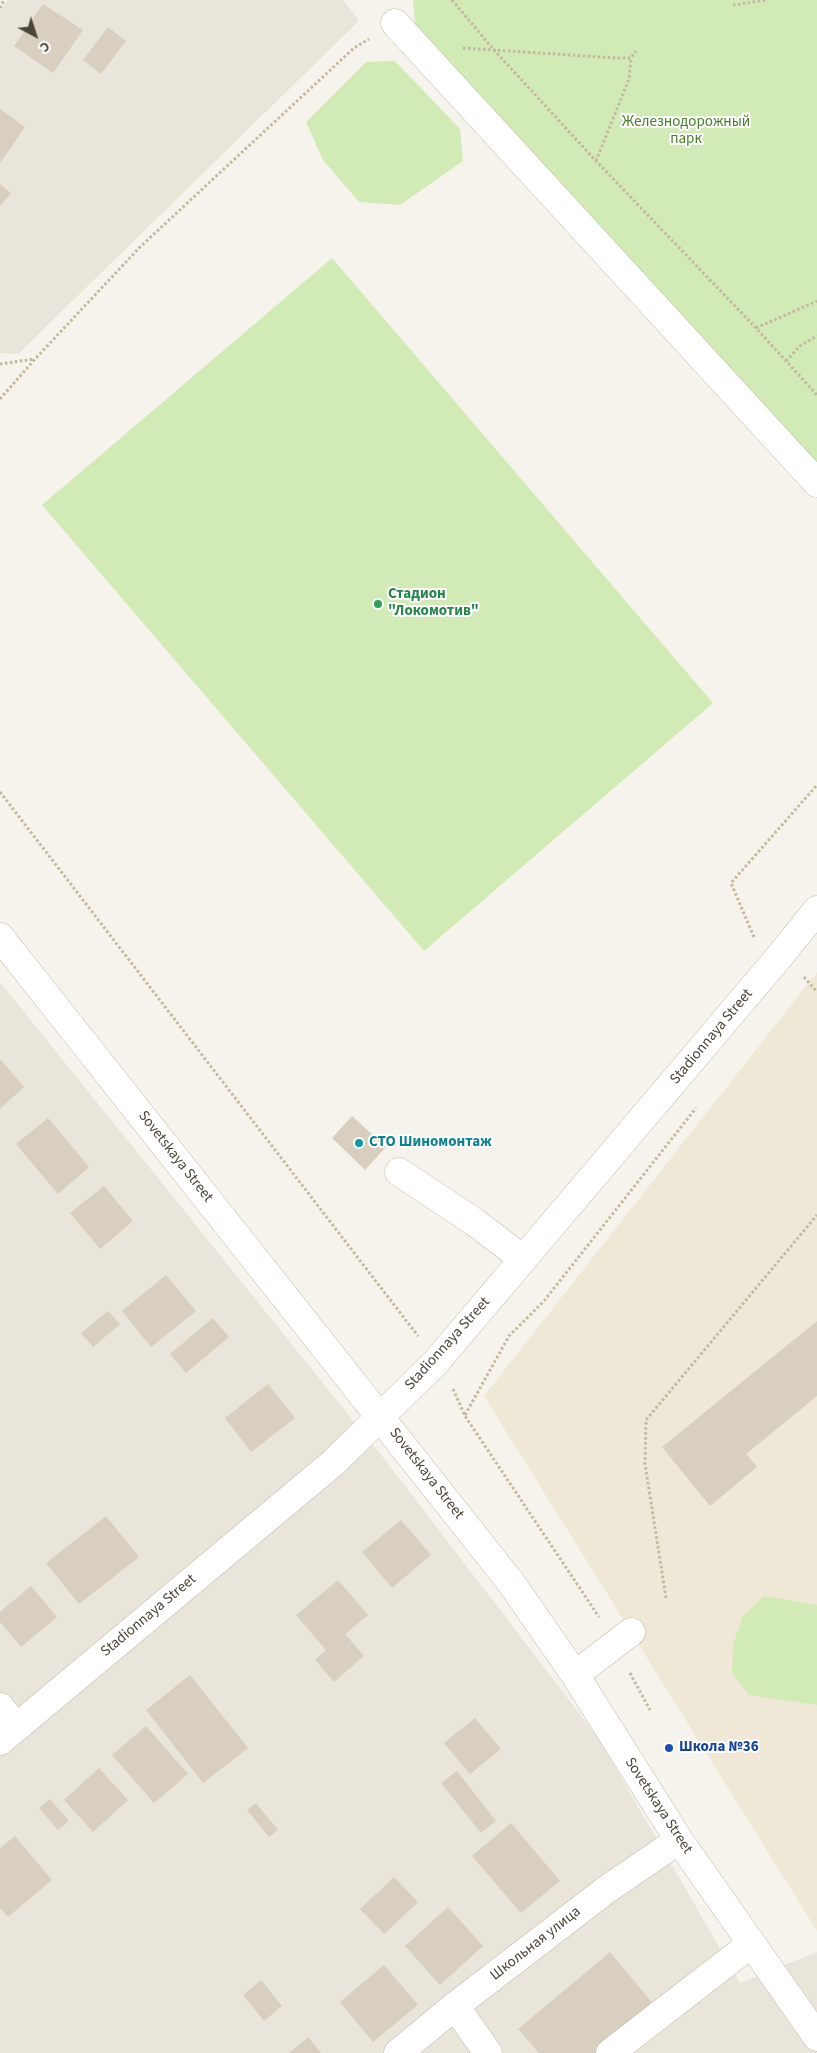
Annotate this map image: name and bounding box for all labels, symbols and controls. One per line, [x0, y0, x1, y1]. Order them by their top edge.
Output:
north arrow [10, 10, 60, 60]
text: С [35, 36, 54, 57]
park label: Железнодорожный парк [622, 114, 750, 149]
place label: Стадион "Локомотив" [388, 586, 479, 621]
marker: Стадион "Локомотив" [372, 598, 384, 610]
street label: Stadionnaya Street [667, 986, 757, 1088]
street label: Sovetskaya Street [134, 1108, 216, 1206]
place label: СТО Шиномонтаж [369, 1134, 492, 1152]
marker: СТО Шиномонтаж [353, 1137, 365, 1149]
street label: Stadionnaya Street [402, 1294, 494, 1394]
street label: Sovetskaya Street [385, 1425, 467, 1523]
street label: Stadionnaya Street [98, 1571, 200, 1661]
place label: Школа №36 [679, 1739, 759, 1757]
marker: Школа №36 [663, 1742, 675, 1754]
street label: Sovetskaya Street [620, 1754, 696, 1858]
street label: Школьная улица [487, 1903, 585, 1985]

